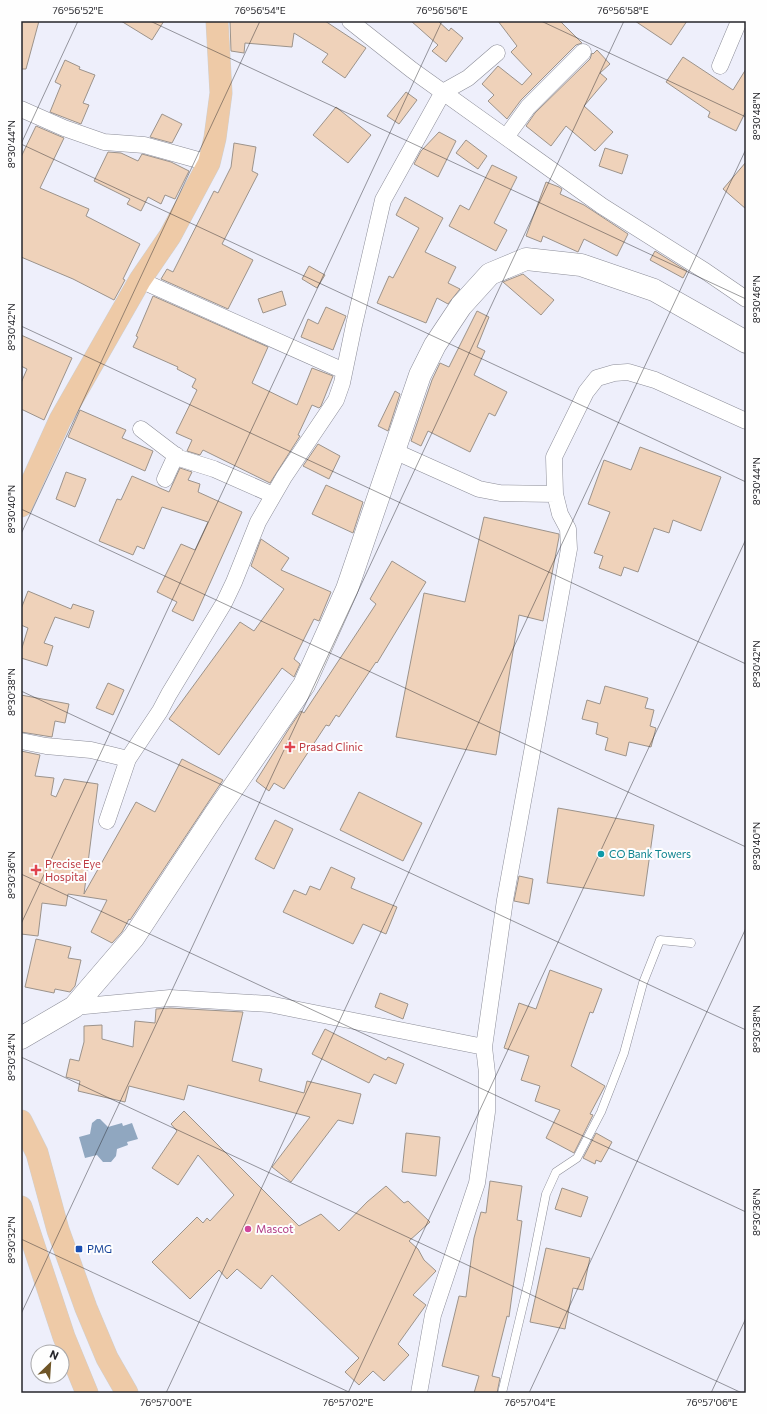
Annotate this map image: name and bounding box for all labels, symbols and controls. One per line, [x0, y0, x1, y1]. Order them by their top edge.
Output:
text: 76°56'52"E [53, 4, 103, 16]
text: 76°56'54"E [234, 4, 286, 16]
text: 76°56'56"E [416, 4, 468, 16]
text: 76°56'58"E [597, 4, 649, 16]
text: 8°30'48"N [750, 92, 762, 140]
text: 8°30'44"N [5, 120, 17, 168]
text: 8°30'46"N [750, 275, 762, 323]
text: 8°30'42"N [5, 303, 17, 351]
text: 8°30'44"N [750, 457, 762, 505]
text: 8°30'40"N [5, 485, 17, 533]
text: 8°30'42"N [750, 640, 762, 688]
text: 8°30'38"N [5, 668, 17, 716]
place label: Prasad Clinic [299, 740, 363, 753]
marker: Prasad Clinic [284, 741, 296, 753]
text: 8°30'40"N [750, 822, 762, 870]
place label: CO Bank Towers [609, 847, 691, 860]
marker: CO Bank Towers [596, 849, 606, 859]
text: 8°30'36"N [5, 851, 17, 899]
place label: Precise Eye Hospital [45, 857, 101, 883]
marker: Precise Eye Hospital [30, 864, 42, 876]
text: 8°30'38"N [750, 1005, 762, 1053]
text: 8°30'34"N [5, 1033, 17, 1081]
text: 8°30'36"N [750, 1188, 762, 1236]
text: 8°30'32"N [5, 1216, 17, 1264]
place label: Mascot [256, 1222, 294, 1235]
marker: Mascot [243, 1224, 253, 1234]
place label: PMG [87, 1242, 112, 1255]
marker: PMG [74, 1244, 84, 1254]
north arrow [30, 1344, 70, 1384]
text: N [48, 1347, 61, 1362]
text: 76°57'00"E [140, 1396, 192, 1408]
text: 76°57'02"E [323, 1396, 373, 1408]
text: 76°57'04"E [504, 1396, 556, 1408]
text: 76°57'06"E [686, 1396, 738, 1408]

